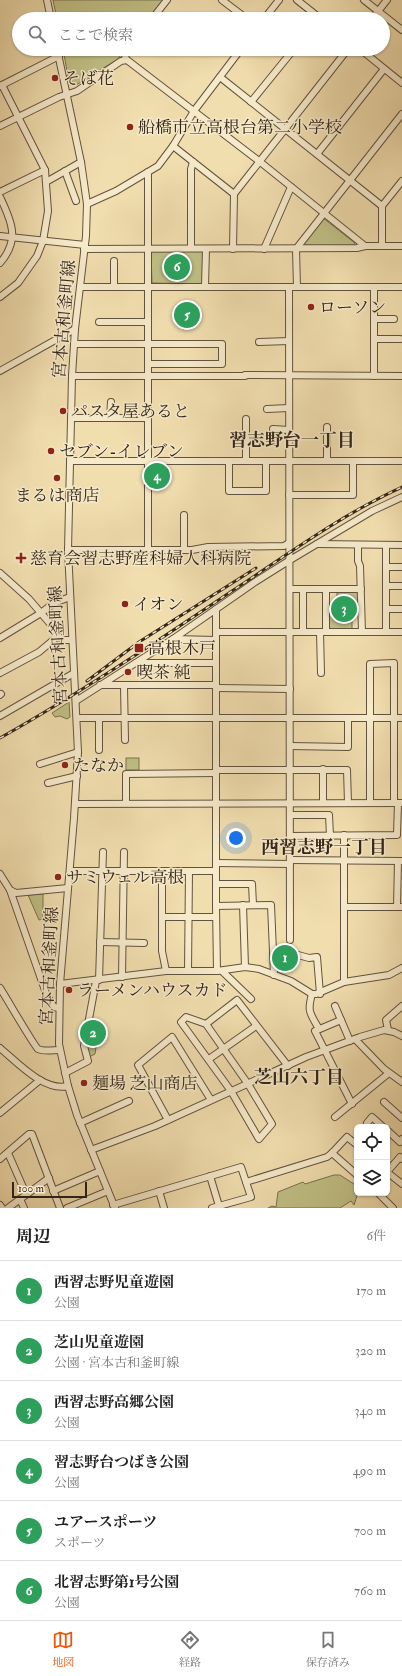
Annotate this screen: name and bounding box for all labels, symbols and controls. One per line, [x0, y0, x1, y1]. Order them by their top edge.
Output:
search box [12, 12, 390, 56]
icon: search [26, 23, 48, 45]
text: ここで検索 [58, 26, 133, 45]
place label: そば花 [63, 68, 114, 89]
marker: そば花 [50, 73, 60, 83]
place label: 船橋市立高根台第二小学校 [138, 117, 342, 138]
marker: 船橋市立高根台第二小学校 [125, 122, 135, 132]
pin: 6 [164, 252, 190, 282]
street label: 宮本古和釜町線 [48, 259, 80, 379]
place label: ローソン [319, 297, 386, 318]
pin: 5 [174, 300, 200, 330]
marker: ローソン [306, 302, 316, 312]
place label: パスタ屋あると [71, 401, 190, 422]
marker: パスタ屋あると [58, 406, 68, 416]
district label: 習志野台一丁目 [229, 429, 355, 452]
place label: セブン-イレブン [59, 441, 184, 462]
marker: セブン-イレブン [46, 446, 56, 456]
pin: 4 [144, 461, 170, 491]
marker: まるは商店 [52, 473, 62, 483]
place label: まるは商店 [15, 485, 100, 506]
place label: 慈育会習志野産科婦人科病院 [30, 548, 251, 569]
marker: 慈育会習志野産科婦人科病院 [15, 552, 27, 564]
street label: 宮本古和釜町線 [44, 585, 72, 705]
place label: イオン [133, 594, 184, 615]
pin: 3 [331, 594, 357, 624]
marker: イオン [120, 599, 130, 609]
place label: 高根木戸 [148, 638, 216, 659]
marker: 高根木戸 [133, 642, 145, 654]
place label: 喫茶 純 [136, 662, 191, 683]
marker: 喫茶 純 [123, 667, 133, 677]
place label: たなか [73, 755, 124, 776]
marker: たなか [60, 760, 70, 770]
your location [226, 828, 246, 848]
district label: 西習志野一丁目 [261, 836, 387, 859]
place label: サミウェル高根 [66, 867, 184, 888]
marker: サミウェル高根 [53, 872, 63, 882]
street label: 宮本古和釜町線 [35, 906, 63, 1026]
pin: 1 [272, 943, 298, 973]
place label: ラーメンハウスカド [77, 980, 227, 1001]
marker: ラーメンハウスカド [64, 985, 74, 995]
pin: 2 [80, 1018, 106, 1048]
district label: 芝山六丁目 [254, 1066, 344, 1089]
place label: 麺場 芝山商店 [92, 1073, 198, 1094]
marker: 麺場 芝山商店 [79, 1078, 89, 1088]
map controls [354, 1124, 390, 1196]
button: locate [354, 1124, 390, 1160]
button: layers [354, 1160, 390, 1196]
scale bar [12, 1180, 87, 1199]
text: 100 m [18, 1182, 44, 1195]
text: 周辺 [16, 1226, 50, 1247]
text: 6件 [366, 1228, 386, 1244]
text: 西習志野児童遊園 [54, 1273, 174, 1292]
text: 1 [27, 1283, 31, 1299]
text: 170 m [356, 1283, 386, 1299]
text: 公園 [54, 1295, 80, 1311]
text: 芝山児童遊園 [54, 1333, 144, 1352]
text: 2 [26, 1343, 32, 1359]
text: 320 m [355, 1343, 386, 1359]
text: 公園 · 宮本古和釜町線 [54, 1355, 179, 1371]
text: 西習志野高郷公園 [54, 1393, 174, 1412]
text: 3 [27, 1403, 32, 1419]
text: 340 m [355, 1403, 386, 1419]
text: 公園 [54, 1415, 80, 1431]
text: 習志野台つばき公園 [54, 1453, 189, 1472]
text: 4 [25, 1463, 33, 1479]
text: 490 m [353, 1463, 386, 1479]
text: 公園 [54, 1475, 80, 1491]
text: ユアースポーツ [54, 1513, 157, 1532]
text: 5 [26, 1523, 32, 1539]
text: 700 m [354, 1523, 386, 1539]
text: スポーツ [54, 1535, 105, 1551]
text: 北習志野第1号公園 [54, 1573, 179, 1592]
text: 6 [26, 1583, 32, 1599]
text: 760 m [354, 1583, 386, 1599]
text: 公園 [54, 1595, 80, 1611]
tab: 地図 [52, 1629, 74, 1669]
tab: 経路 [179, 1629, 201, 1669]
tab: 保存済み [306, 1629, 350, 1669]

